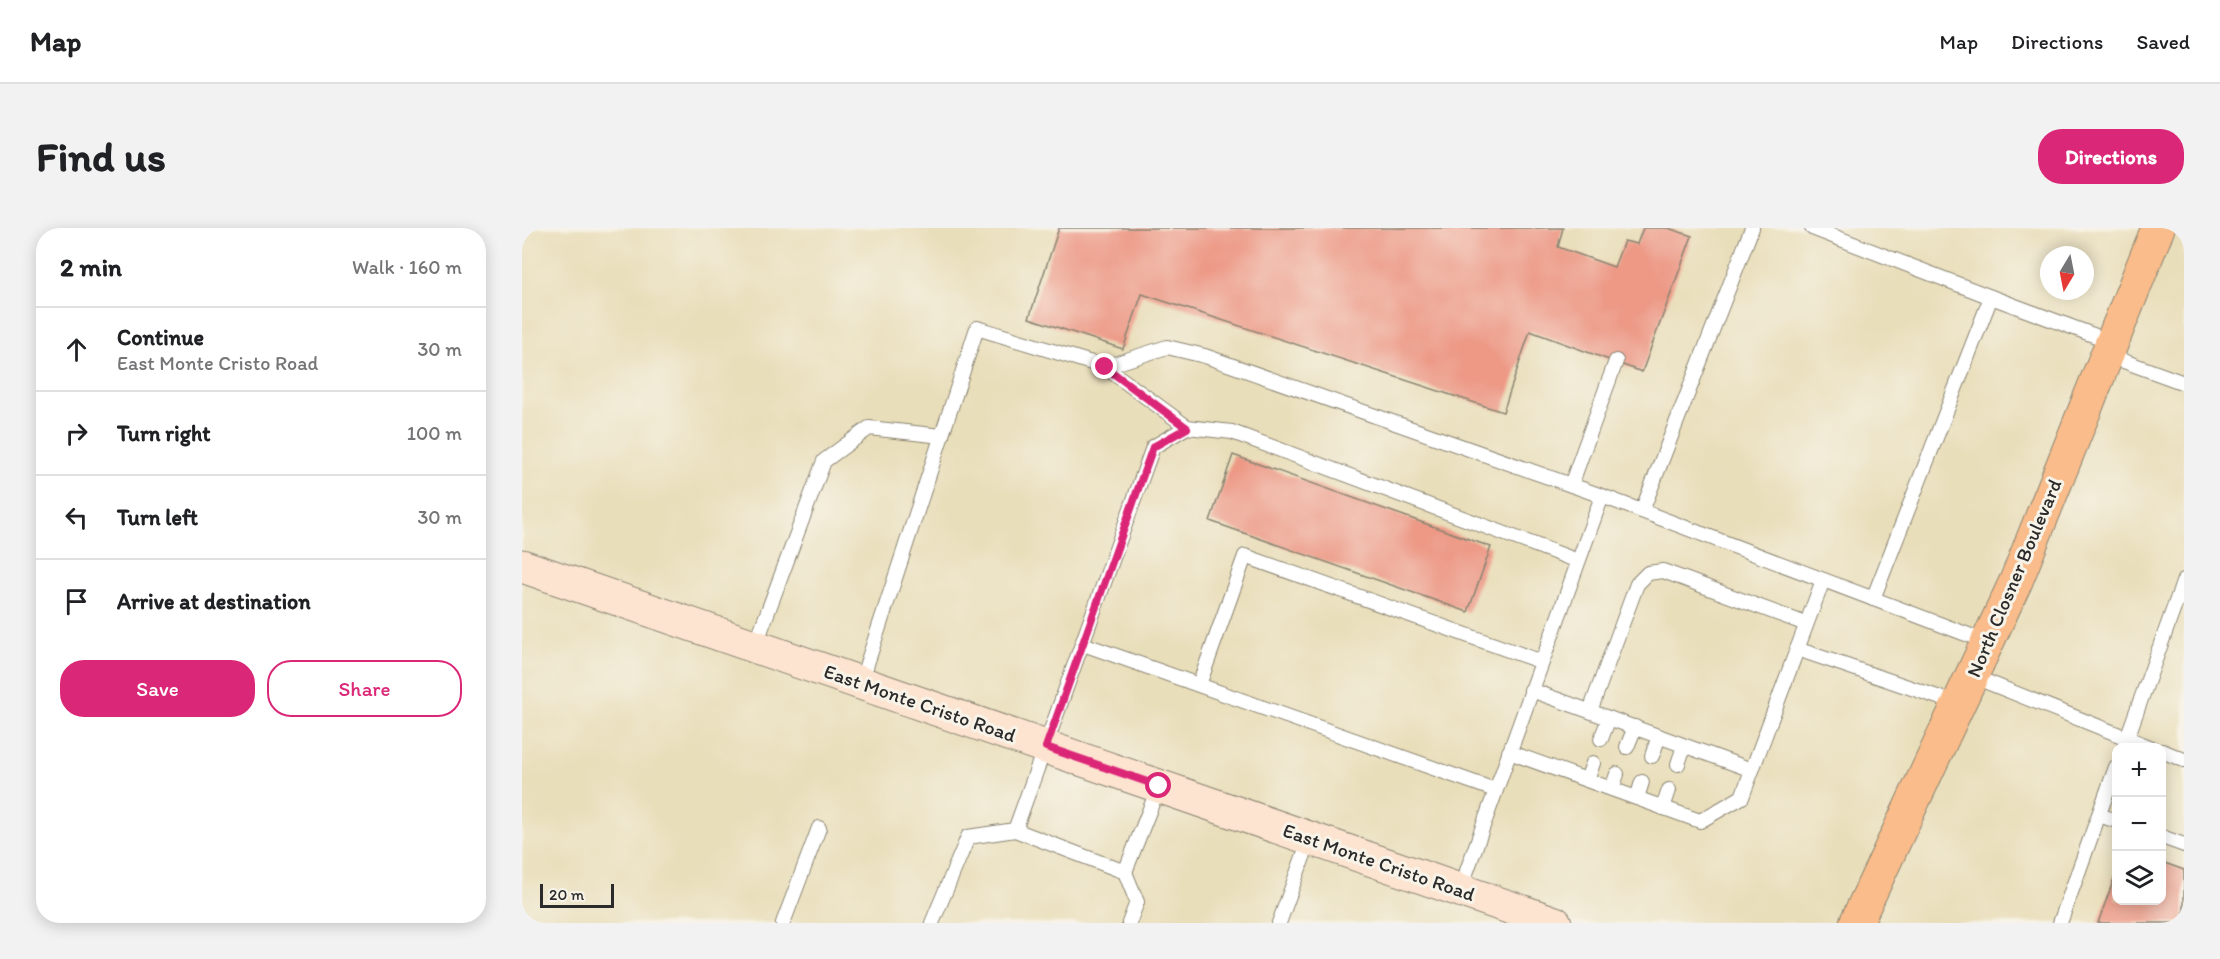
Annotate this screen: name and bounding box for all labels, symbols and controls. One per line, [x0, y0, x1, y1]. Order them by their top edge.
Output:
text: Map [30, 24, 81, 58]
text: Map [1940, 29, 1978, 54]
text: Directions [2011, 29, 2103, 54]
text: Saved [2136, 29, 2190, 54]
button: Directions [2038, 129, 2184, 184]
text: Find us [36, 131, 166, 182]
north arrow [2040, 246, 2094, 300]
text: 2 min [60, 251, 122, 283]
text: Walk · 160 m [352, 255, 462, 279]
text: Continue [117, 324, 204, 351]
icon: ahead [60, 333, 93, 366]
text: 30 m [417, 337, 462, 361]
text: East Monte Cristo Road [117, 351, 318, 375]
route end [1091, 353, 1117, 379]
icon: right [60, 417, 93, 450]
text: Turn right [117, 420, 211, 447]
text: 100 m [407, 421, 462, 445]
street label: North Closner Boulevard [1961, 475, 2067, 681]
icon: left [60, 501, 93, 534]
text: Turn left [117, 504, 198, 531]
text: 30 m [417, 505, 462, 529]
icon: arrive [60, 585, 93, 618]
text: Arrive at destination [117, 588, 311, 615]
street label: East Monte Cristo Road [821, 659, 1019, 747]
button: Save [60, 660, 255, 717]
button: Share [267, 660, 462, 717]
map controls [2112, 743, 2166, 905]
button: + [2112, 743, 2166, 797]
route start [1145, 772, 1171, 798]
button: − [2112, 797, 2166, 851]
street label: East Monte Cristo Road [1280, 818, 1478, 906]
button: layers [2112, 851, 2166, 905]
scale bar [540, 881, 614, 908]
text: 20 m [549, 885, 584, 904]

